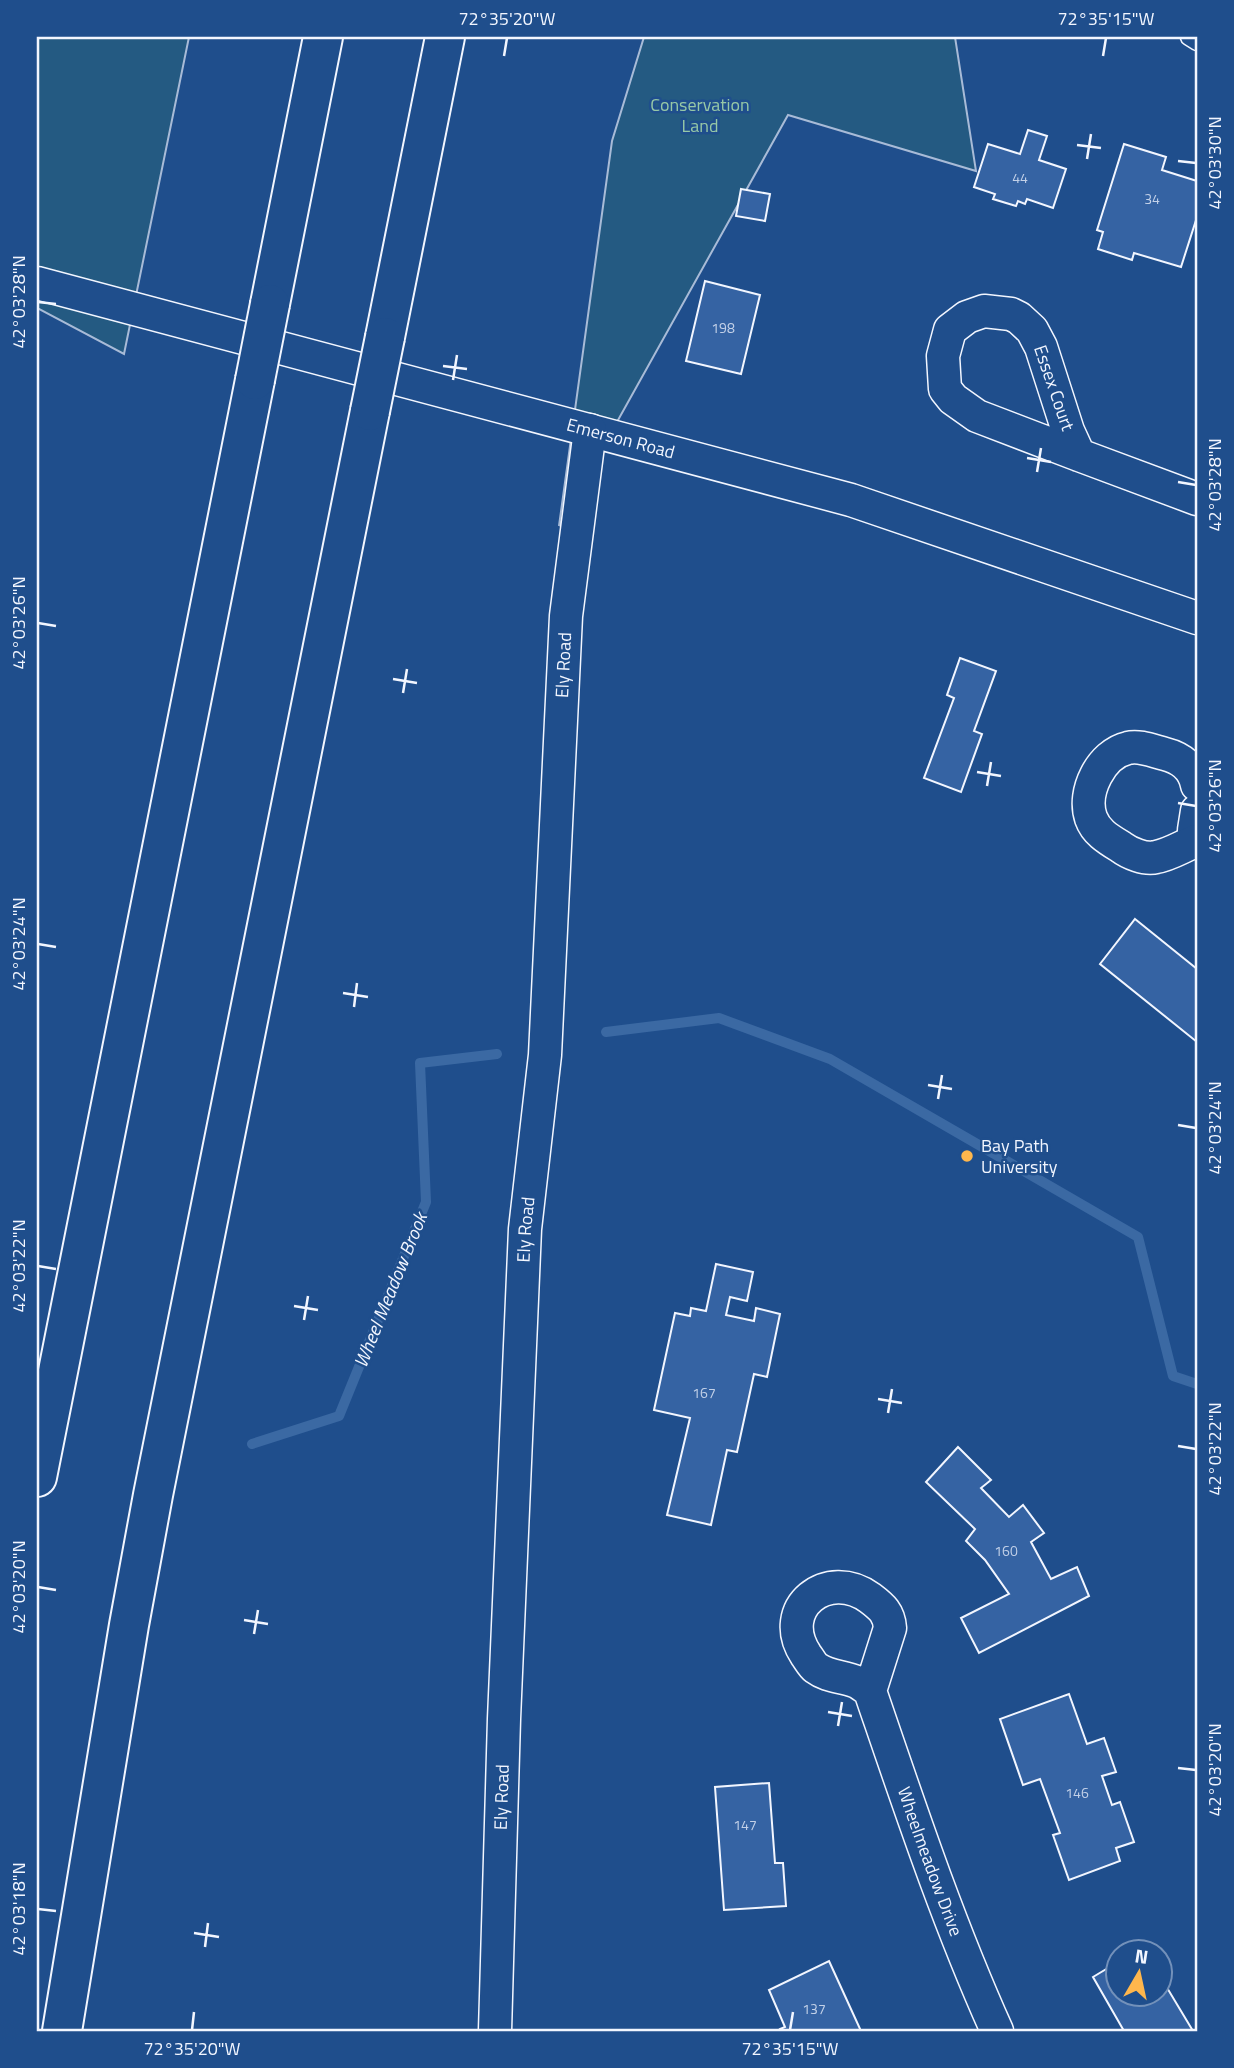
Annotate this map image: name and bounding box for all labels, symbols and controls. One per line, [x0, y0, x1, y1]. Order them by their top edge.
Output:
text: 72°35'20"W [459, 5, 556, 32]
text: 72°35'15"W [1058, 5, 1155, 32]
park label: Conservation Land [650, 91, 750, 139]
text: 42°03'30"N [1201, 116, 1228, 210]
house number: 44 [1012, 167, 1028, 188]
house number: 34 [1144, 188, 1160, 209]
text: 42°03'28"N [5, 255, 32, 349]
house number: 198 [711, 317, 735, 338]
street label: Essex Court [1027, 341, 1082, 435]
street label: Emerson Road [564, 411, 678, 465]
text: 42°03'28"N [1201, 438, 1228, 532]
text: 42°03'26"N [5, 576, 32, 670]
street label: Ely Road [548, 632, 578, 699]
text: 42°03'26"N [1201, 759, 1228, 853]
text: 42°03'24"N [5, 897, 32, 991]
text: 42°03'24"N [1201, 1081, 1228, 1175]
place label: Bay Path University [981, 1132, 1058, 1180]
marker: Bay Path University [959, 1148, 975, 1164]
street label: Ely Road [510, 1195, 542, 1263]
water label: Wheel Meadow Brook [345, 1206, 435, 1372]
text: 42°03'22"N [5, 1219, 32, 1313]
house number: 167 [692, 1382, 716, 1403]
text: 42°03'22"N [1201, 1402, 1228, 1496]
text: 42°03'20"N [5, 1540, 32, 1634]
house number: 160 [994, 1540, 1018, 1561]
text: 42°03'20"N [1201, 1723, 1228, 1817]
street label: Ely Road [487, 1764, 516, 1830]
house number: 146 [1065, 1782, 1089, 1803]
street label: Wheelmeadow Drive [891, 1783, 970, 1940]
house number: 147 [733, 1814, 757, 1835]
text: 42°03'18"N [5, 1862, 32, 1956]
north arrow [1104, 1938, 1174, 2008]
text: N [1133, 1940, 1151, 1971]
house number: 137 [802, 1998, 826, 2019]
text: 72°35'20"W [144, 2035, 241, 2062]
text: 72°35'15"W [742, 2035, 839, 2062]

